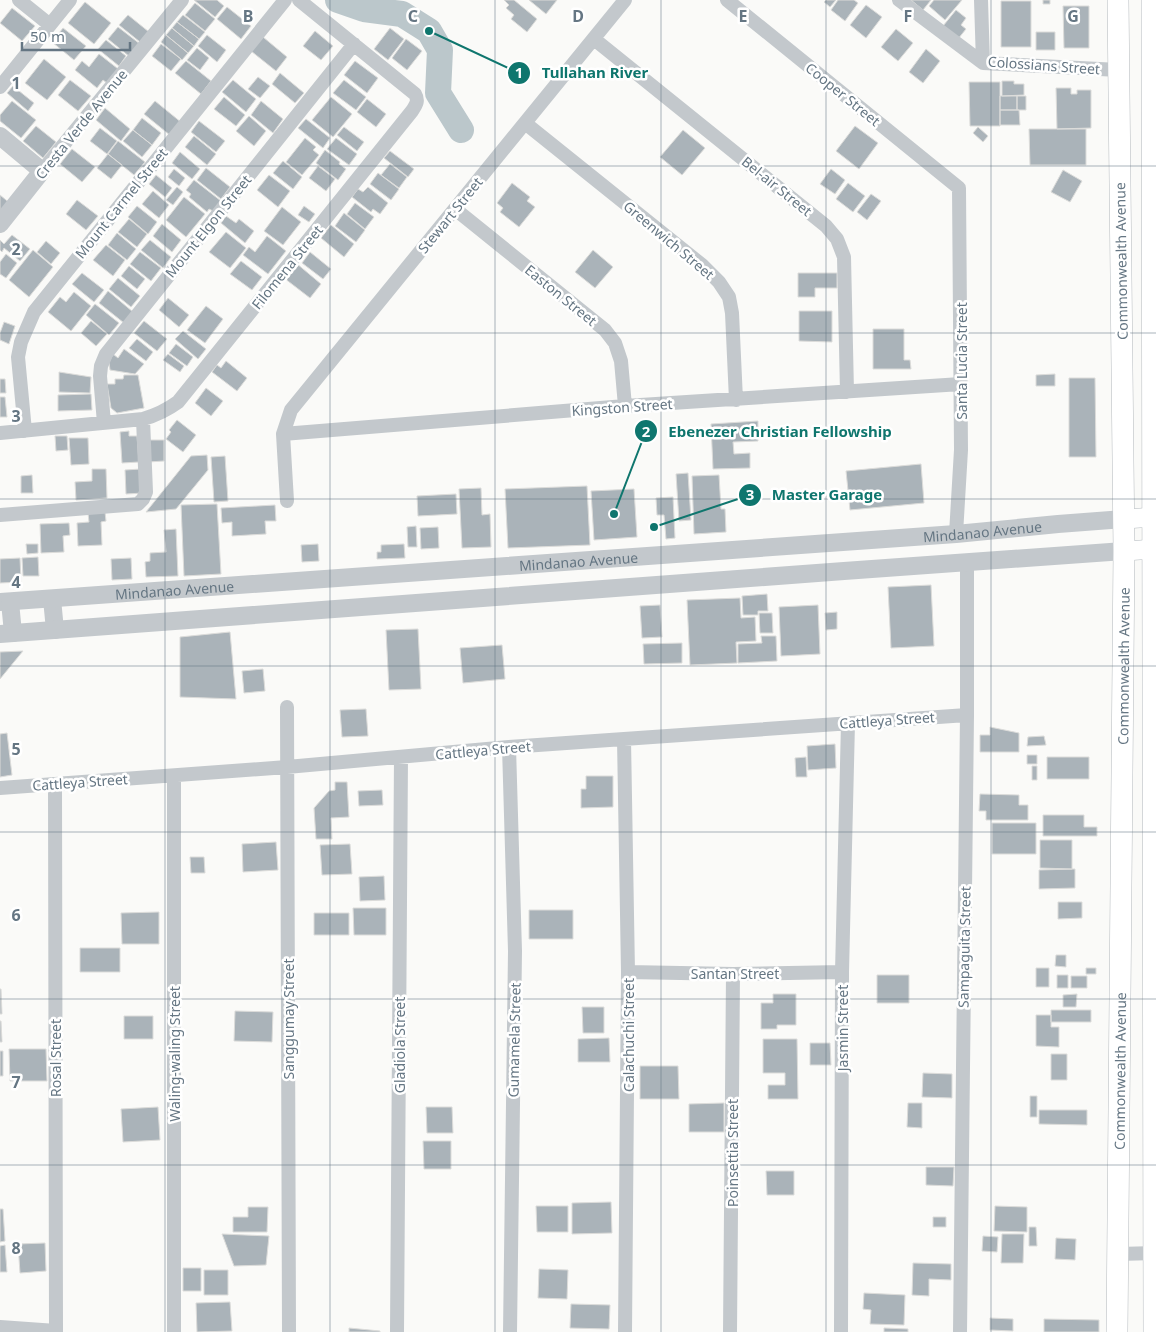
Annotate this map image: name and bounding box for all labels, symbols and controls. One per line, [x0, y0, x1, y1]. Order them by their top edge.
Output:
text: B [243, 5, 253, 27]
text: C [408, 5, 418, 27]
text: D [572, 5, 584, 27]
text: E [739, 5, 748, 27]
text: F [904, 5, 912, 27]
text: G [1067, 5, 1079, 27]
scale bar [22, 20, 130, 52]
text: 50 m [30, 26, 65, 46]
street label: Colossians Street [987, 52, 1101, 78]
callout: Tullahan River [506, 58, 658, 88]
street label: Cooper Street [802, 58, 884, 130]
text: 1 [515, 62, 523, 82]
text: Tullahan River [542, 62, 649, 82]
street label: Cresta Verde Avenue [31, 65, 131, 183]
text: 1 [11, 72, 21, 94]
street label: Mount Carmel Street [71, 144, 171, 262]
street label: Bel-air Street [738, 152, 816, 220]
street label: Mount Elgon Street [161, 171, 255, 281]
street label: Stewart Street [413, 173, 487, 257]
street label: Commonwealth Avenue [1110, 182, 1132, 340]
street label: Greenwich Street [620, 196, 718, 284]
street label: Filomena Street [247, 221, 327, 313]
text: 2 [11, 238, 21, 260]
street label: Easton Street [521, 260, 601, 330]
street label: Santa Lucia Street [952, 302, 971, 420]
street label: Kingston Street [571, 394, 673, 420]
text: 3 [11, 405, 21, 427]
callout: Ebenezer Christian Fellowship [634, 416, 902, 446]
text: 2 [642, 421, 651, 441]
text: Ebenezer Christian Fellowship [668, 421, 892, 441]
callout: Master Garage [737, 480, 892, 510]
text: 3 [746, 484, 754, 504]
text: Master Garage [772, 484, 882, 504]
street label: Mindanao Avenue [922, 516, 1043, 546]
street label: Mindanao Avenue [518, 547, 639, 575]
text: 4 [11, 571, 21, 593]
street label: Mindanao Avenue [114, 576, 235, 603]
street label: Commonwealth Avenue [1113, 587, 1133, 745]
street label: Cattleya Street [839, 707, 935, 733]
street label: Cattleya Street [434, 736, 532, 764]
text: 5 [11, 738, 21, 760]
street label: Cattleya Street [32, 769, 128, 795]
street label: Sampaguita Street [953, 886, 975, 1008]
text: 6 [11, 904, 21, 926]
street label: Sanggumay Street [279, 959, 298, 1079]
street label: Santan Street [691, 964, 779, 983]
street label: Calachuchi Street [619, 978, 638, 1092]
street label: Gumamela Street [503, 982, 525, 1098]
street label: Jasmin Street [833, 985, 852, 1073]
street label: Waling-waling Street [165, 986, 184, 1122]
street label: Commonwealth Avenue [1109, 992, 1130, 1150]
street label: Gladiola Street [390, 997, 409, 1093]
street label: Rosal Street [46, 1019, 65, 1097]
text: 7 [11, 1071, 21, 1093]
street label: Poinsettia Street [723, 1099, 742, 1207]
text: 8 [11, 1237, 21, 1259]

